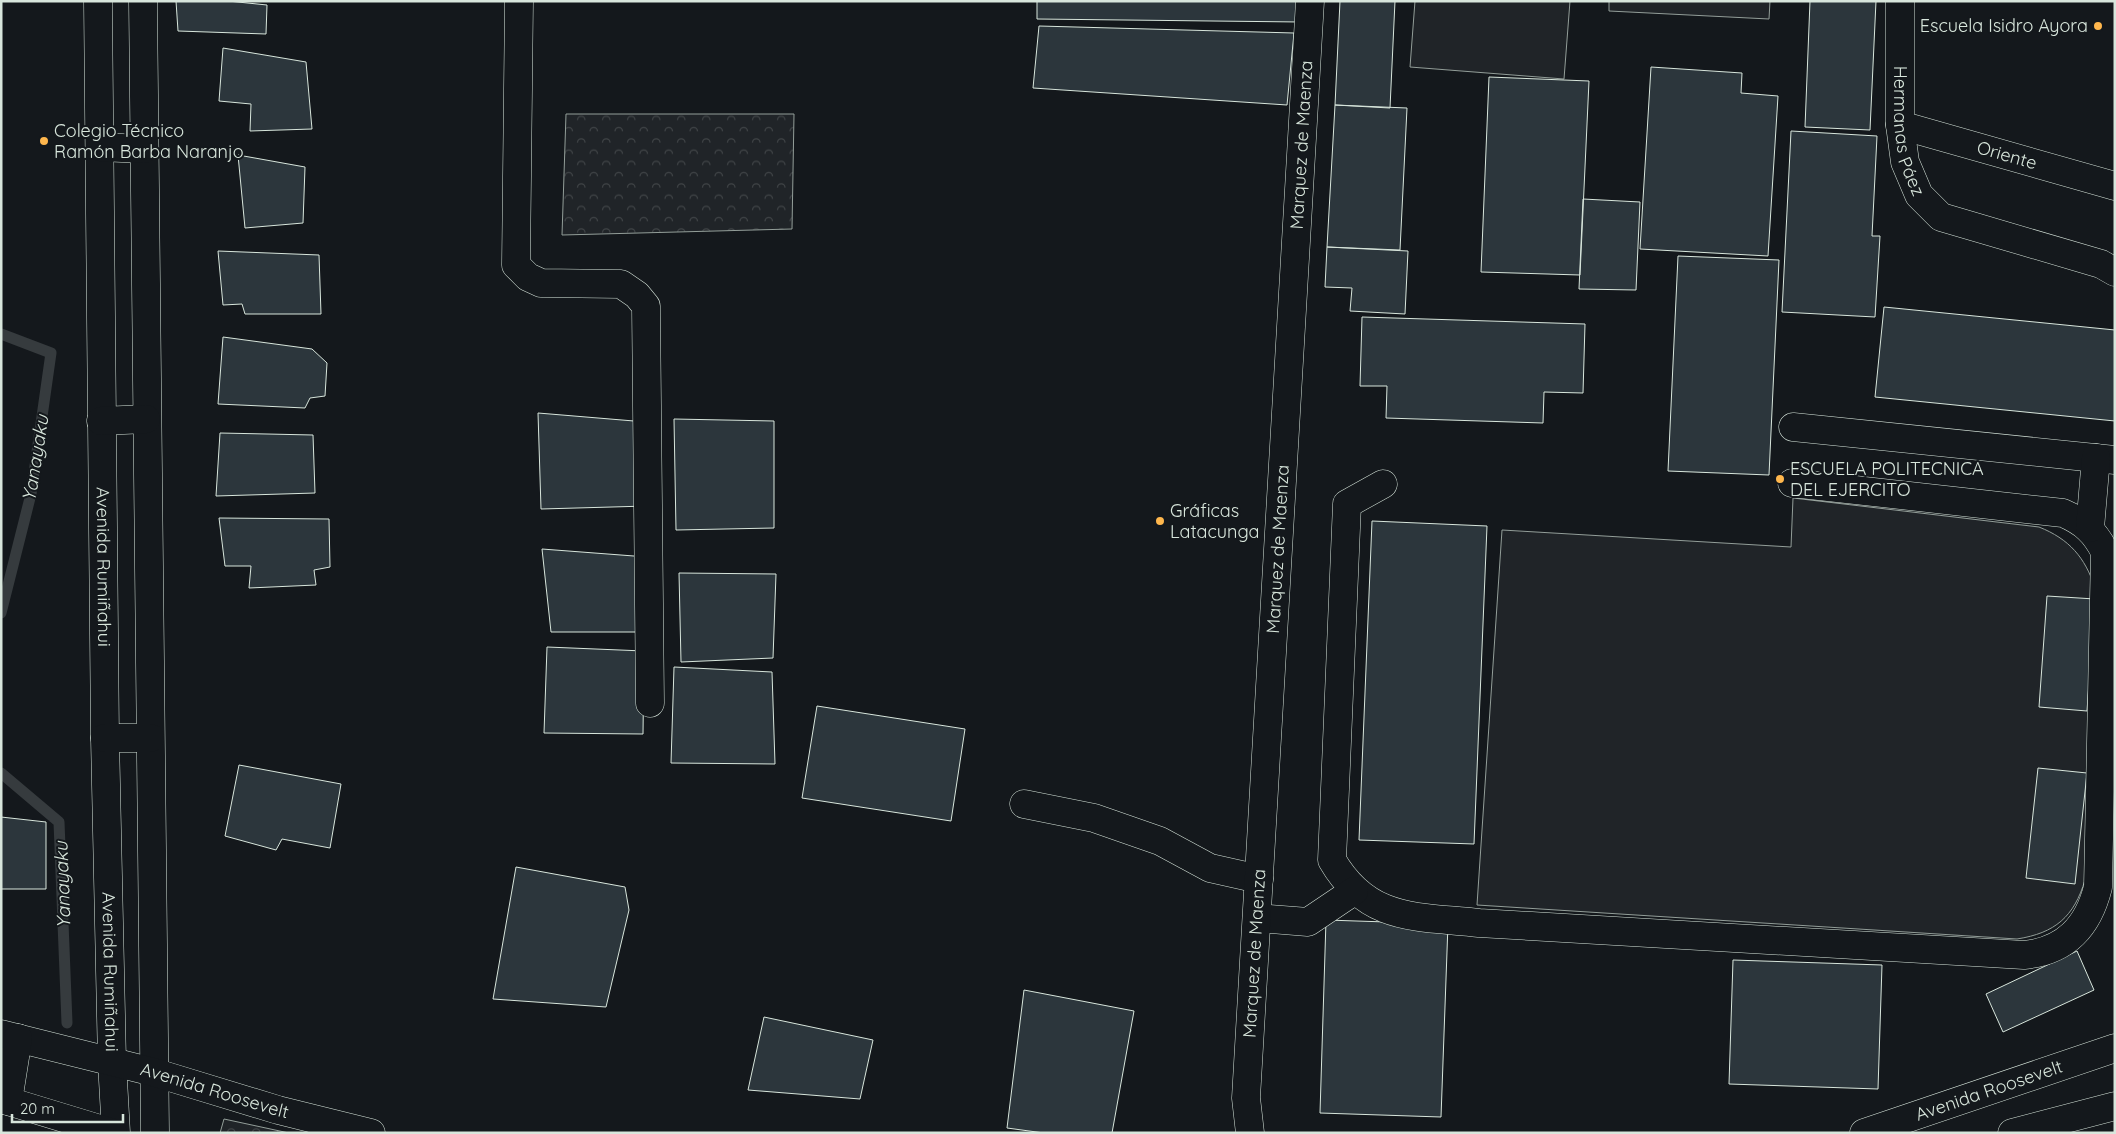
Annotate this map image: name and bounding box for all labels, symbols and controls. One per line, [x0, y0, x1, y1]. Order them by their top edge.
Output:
place label: Escuela Isidro Ayora [1920, 14, 2088, 37]
marker: Escuela Isidro Ayora [2092, 20, 2104, 32]
street label: Marquez de Maenza [1285, 60, 1318, 230]
street label: Hermanas Páez [1889, 66, 1930, 199]
place label: Colegio Técnico Ramón Barba Naranjo [54, 119, 244, 163]
marker: Colegio Técnico Ramón Barba Naranjo [38, 135, 50, 147]
street label: Oriente [1974, 135, 2040, 174]
water label: Yanayaku [16, 412, 54, 503]
place label: ESCUELA POLITECNICA DEL EJERCITO [1790, 457, 1984, 501]
street label: Marquez de Maenza [1261, 464, 1294, 634]
marker: ESCUELA POLITECNICA DEL EJERCITO [1774, 473, 1786, 485]
street label: Avenida Rumiñahui [92, 487, 116, 647]
place label: Gráficas Latacunga [1170, 499, 1260, 543]
marker: Gráficas Latacunga [1154, 515, 1166, 527]
water label: Yanayaku [48, 840, 76, 929]
street label: Marquez de Maenza [1238, 868, 1270, 1039]
street label: Avenida Rumiñahui [97, 892, 124, 1052]
street label: Avenida Roosevelt [1912, 1055, 2065, 1126]
street label: Avenida Roosevelt [138, 1057, 291, 1123]
scale bar [12, 1092, 124, 1124]
text: 20 m [20, 1099, 55, 1118]

